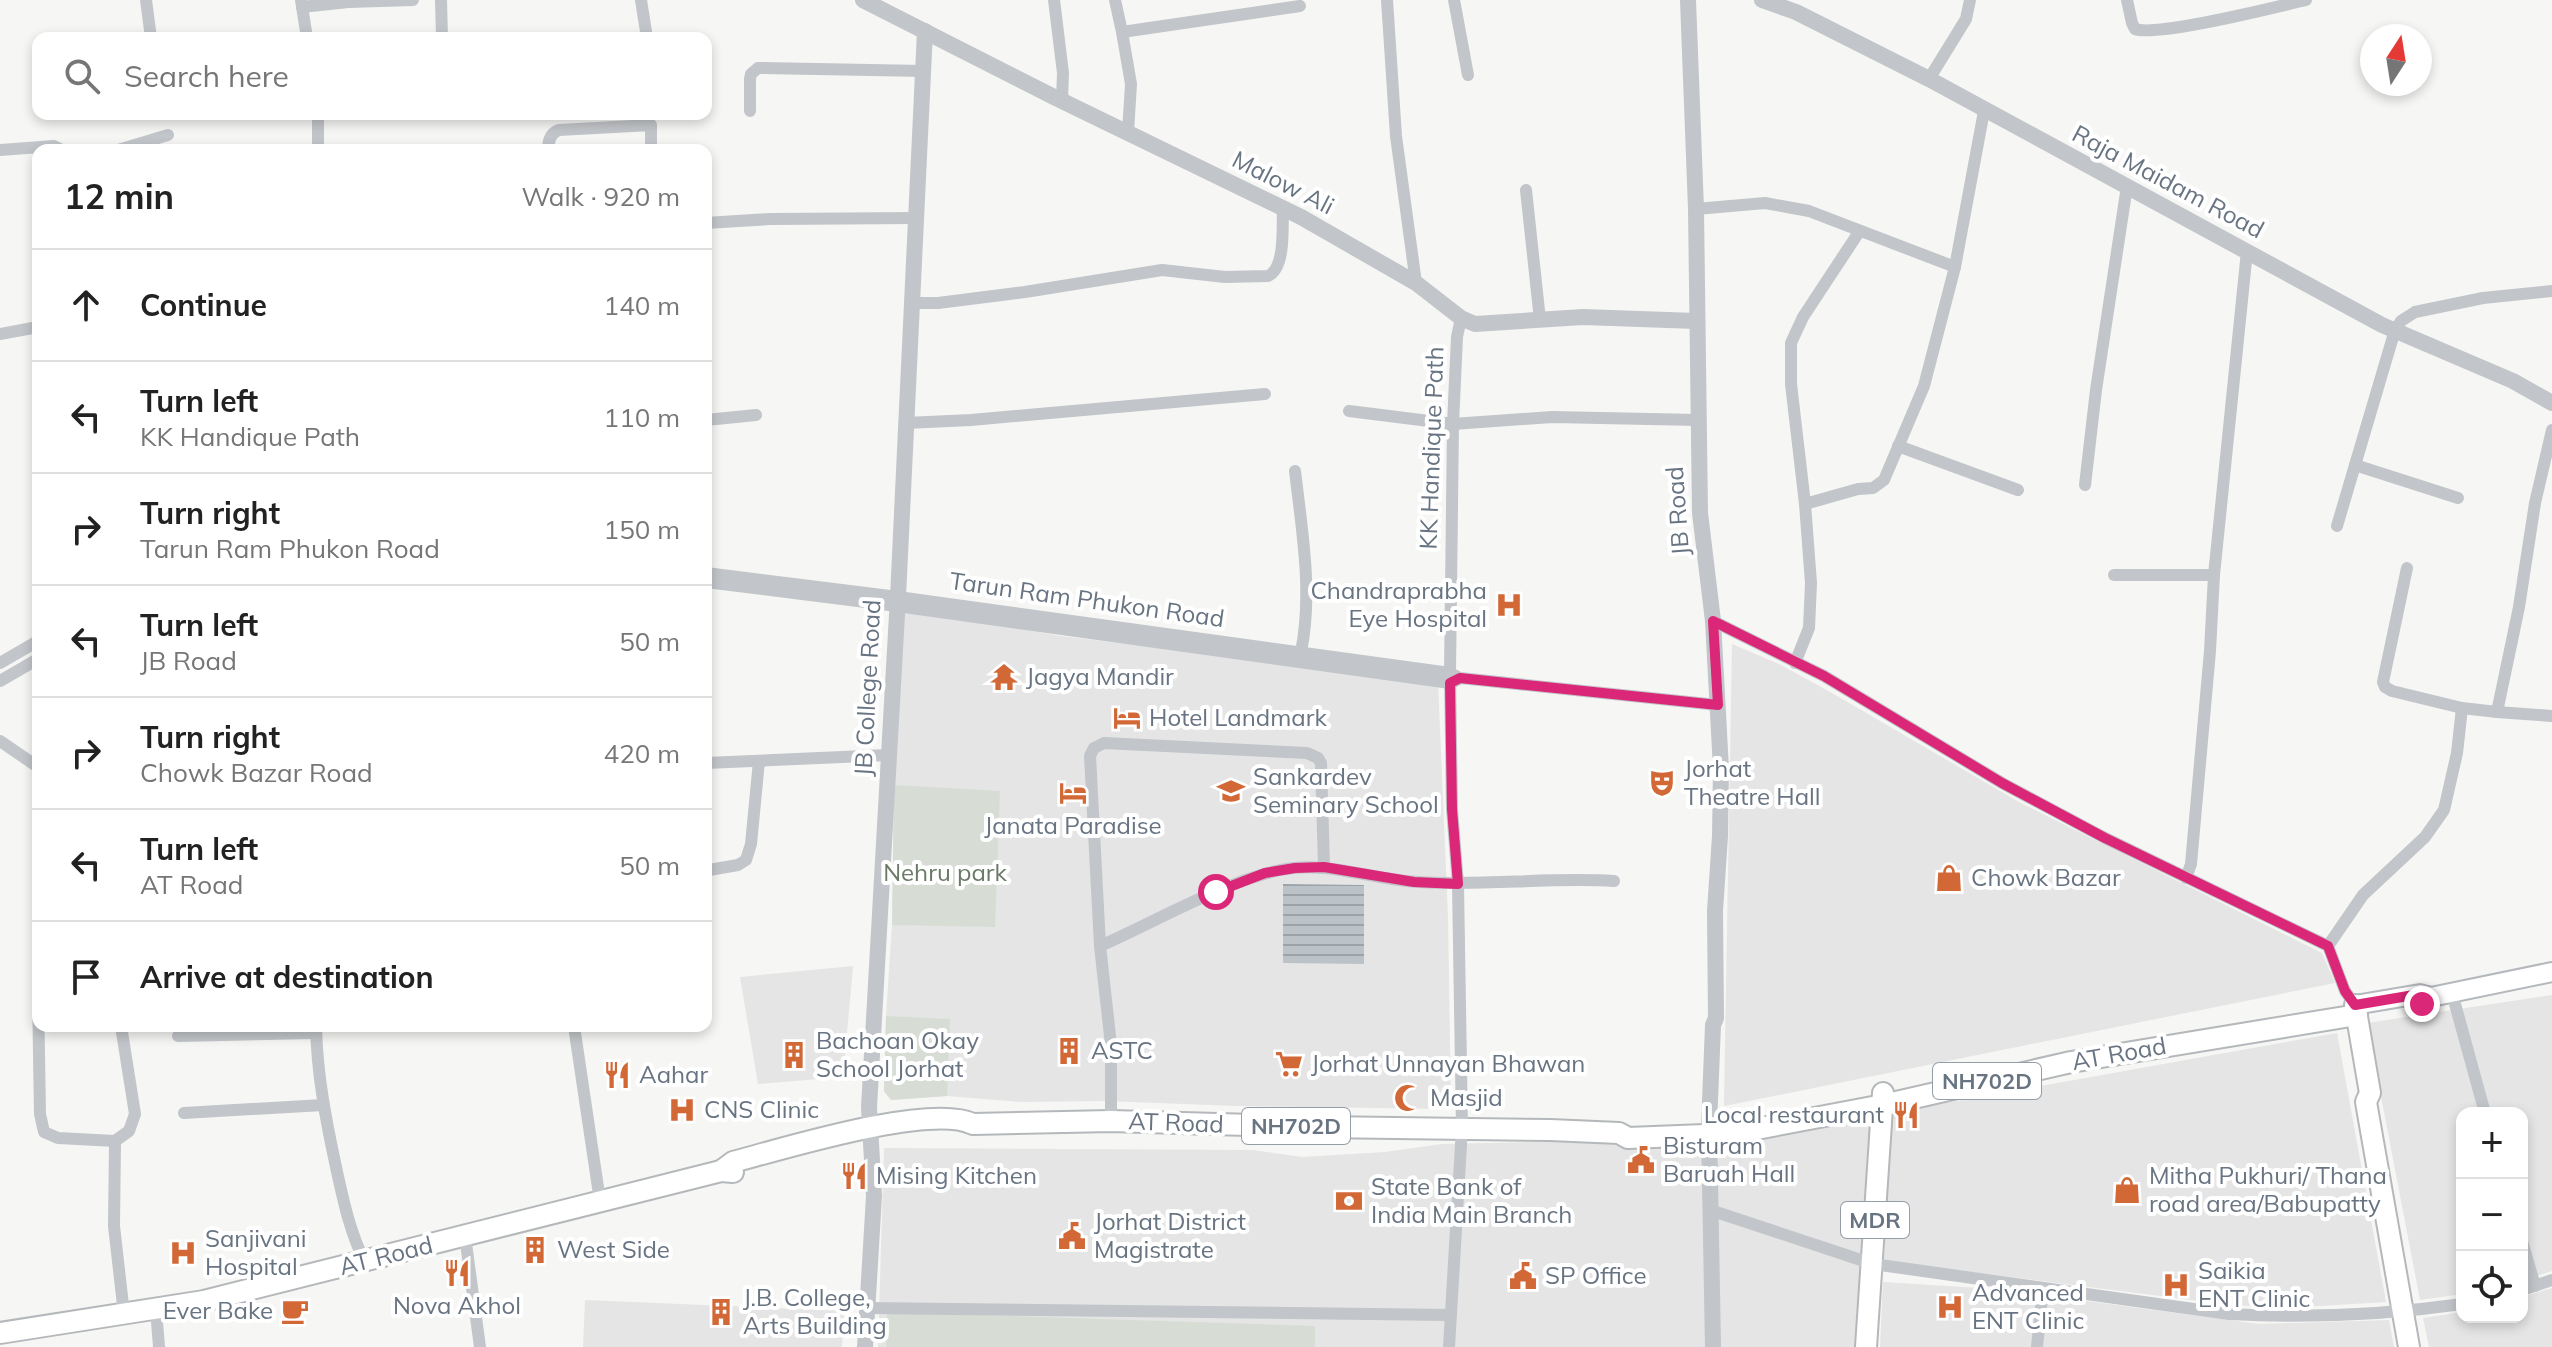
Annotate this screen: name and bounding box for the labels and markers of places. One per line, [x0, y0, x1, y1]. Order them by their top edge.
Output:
place label: Chandraprabha Eye Hospital [1310, 575, 1487, 633]
hospital icon: Chandraprabha Eye Hospital [1494, 590, 1524, 620]
place label: Jagya Mandir [1026, 661, 1174, 691]
temple icon: Jagya Mandir [989, 662, 1019, 692]
place label: Hotel Landmark [1149, 702, 1327, 732]
hotel icon: Hotel Landmark [1112, 703, 1142, 733]
place label: Jorhat Theatre Hall [1684, 753, 1821, 811]
place label: Sankardev Seminary School [1253, 761, 1439, 819]
theatre icon: Jorhat Theatre Hall [1647, 768, 1677, 798]
school or university icon: Sankardev Seminary School [1216, 776, 1246, 806]
hotel icon: Janata Paradise [1058, 778, 1088, 808]
place label: Janata Paradise [984, 810, 1162, 840]
place label: Chowk Bazar [1971, 862, 2121, 892]
shop icon: Chowk Bazar [1934, 863, 1964, 893]
place label: Bachoan Okay School Jorhat [816, 1025, 979, 1083]
place label: ASTC [1091, 1035, 1153, 1065]
building icon: ASTC [1054, 1036, 1084, 1066]
building icon: Bachoan Okay School Jorhat [779, 1040, 809, 1070]
place label: Jorhat Unnayan Bhawan [1311, 1048, 1585, 1078]
supermarket icon: Jorhat Unnayan Bhawan [1274, 1049, 1304, 1079]
place label: Aahar [639, 1059, 709, 1089]
restaurant icon: Aahar [602, 1060, 632, 1090]
place label: Masjid [1430, 1082, 1503, 1112]
mosque icon: Masjid [1393, 1083, 1423, 1113]
place label: CNS Clinic [704, 1094, 819, 1124]
hospital icon: CNS Clinic [667, 1095, 697, 1125]
place label: Local restaurant [1704, 1099, 1884, 1129]
restaurant icon: Local restaurant [1891, 1100, 1921, 1130]
place label: Bisturam Baruah Hall [1663, 1130, 1795, 1188]
public building icon: Bisturam Baruah Hall [1626, 1145, 1656, 1175]
place label: Mising Kitchen [876, 1160, 1037, 1190]
place label: Mitha Pukhuri/ Thana road area/Babupatty [2149, 1160, 2387, 1218]
restaurant icon: Mising Kitchen [839, 1161, 869, 1191]
place label: State Bank of India Main Branch [1371, 1171, 1572, 1229]
shop icon: Mitha Pukhuri/ Thana road area/Babupatty [2112, 1175, 2142, 1205]
bank icon: State Bank of India Main Branch [1334, 1186, 1364, 1216]
place label: Jorhat District Magistrate [1094, 1206, 1246, 1264]
public building icon: Jorhat District Magistrate [1057, 1221, 1087, 1251]
place label: Sanjivani Hospital [205, 1223, 307, 1281]
place label: West Side [557, 1234, 670, 1264]
building icon: West Side [520, 1235, 550, 1265]
hospital icon: Sanjivani Hospital [168, 1238, 198, 1268]
place label: Saikia ENT Clinic [2198, 1255, 2310, 1313]
restaurant icon: Nova Akhol [442, 1258, 472, 1288]
place label: SP Office [1545, 1260, 1647, 1290]
public building icon: SP Office [1508, 1261, 1538, 1291]
hospital icon: Saikia ENT Clinic [2161, 1270, 2191, 1300]
place label: Advanced ENT Clinic [1972, 1277, 2084, 1335]
place label: J.B. College, Arts Building [743, 1282, 887, 1340]
place label: Nova Akhol [393, 1290, 521, 1320]
hospital icon: Advanced ENT Clinic [1935, 1292, 1965, 1322]
place label: Ever Bake [163, 1295, 273, 1325]
cafe icon: Ever Bake [280, 1296, 310, 1326]
building icon: J.B. College, Arts Building [706, 1297, 736, 1327]

